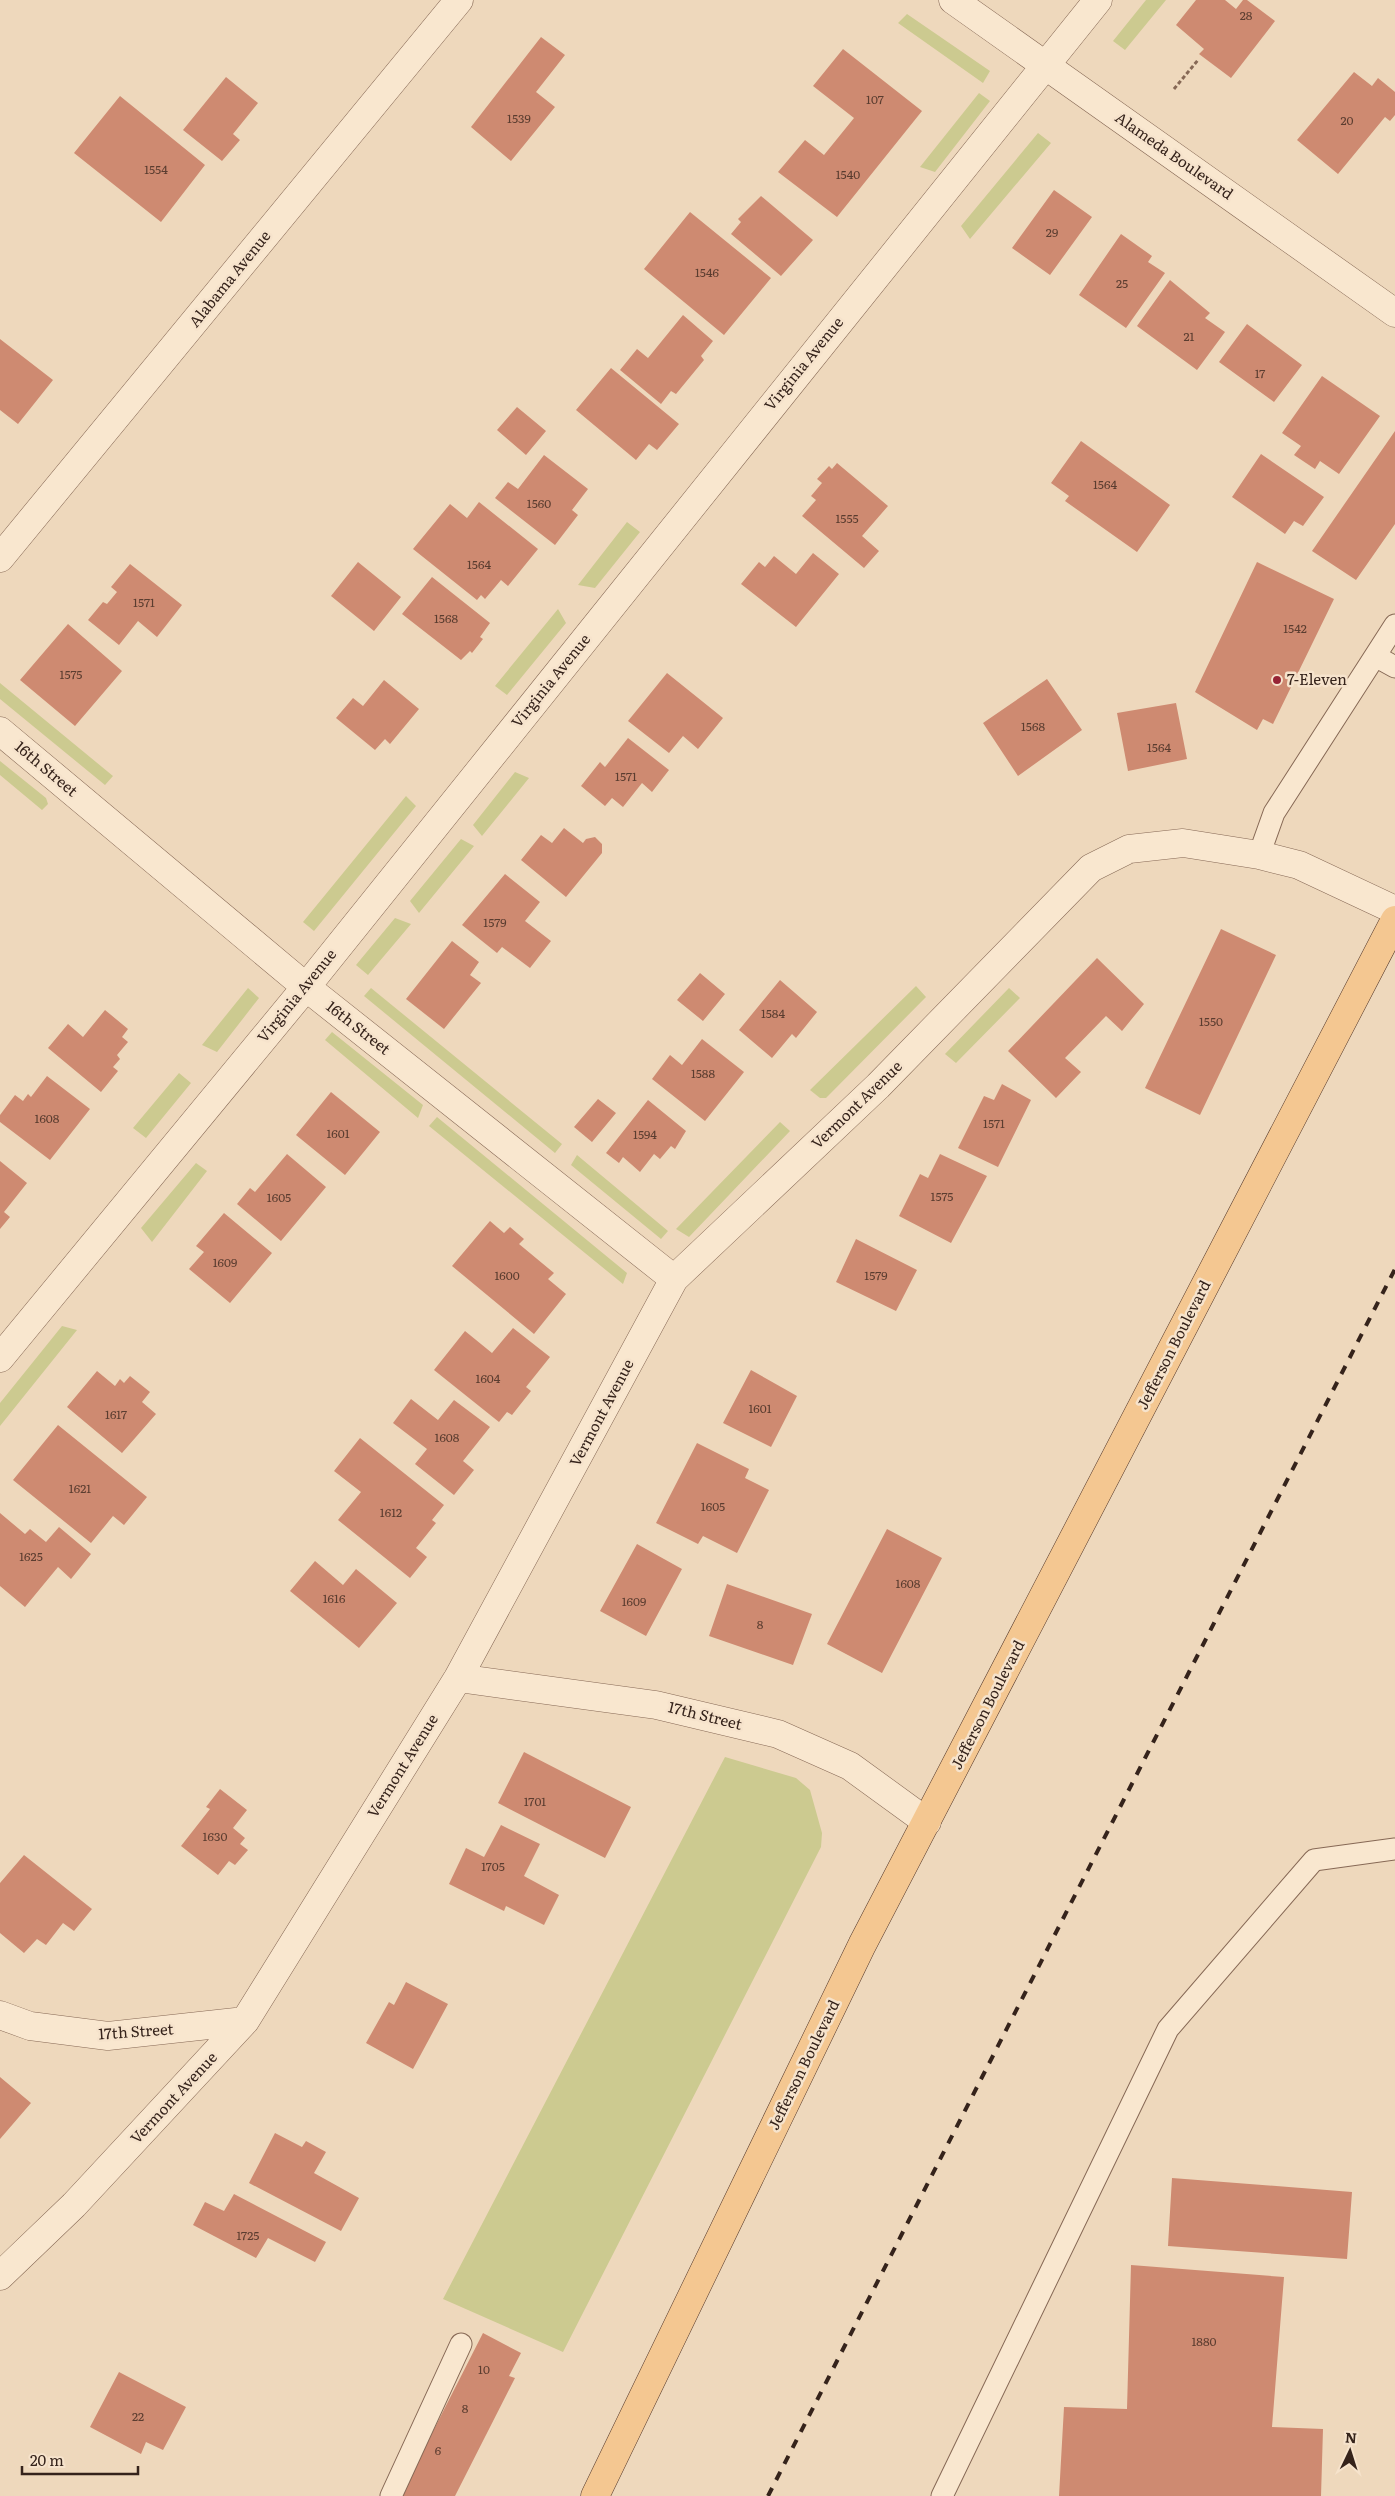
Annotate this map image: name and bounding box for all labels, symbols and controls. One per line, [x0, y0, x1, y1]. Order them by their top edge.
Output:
house number: 28 [1240, 6, 1253, 24]
house number: 107 [866, 90, 884, 108]
street label: Alameda Boulevard [1111, 105, 1239, 204]
house number: 1539 [507, 109, 531, 127]
house number: 20 [1340, 111, 1354, 129]
house number: 1554 [144, 160, 168, 178]
house number: 1540 [836, 165, 860, 183]
house number: 29 [1046, 223, 1058, 241]
street label: Alabama Avenue [182, 224, 275, 332]
house number: 1546 [695, 263, 720, 281]
house number: 25 [1116, 274, 1128, 292]
street label: Virginia Avenue [758, 311, 848, 415]
house number: 21 [1184, 327, 1195, 345]
house number: 17 [1255, 364, 1265, 382]
house number: 1564 [1093, 475, 1117, 493]
house number: 1560 [527, 494, 551, 512]
house number: 1555 [835, 509, 859, 527]
house number: 1564 [467, 555, 491, 573]
house number: 1571 [133, 593, 155, 611]
house number: 1568 [434, 609, 458, 627]
house number: 1542 [1283, 619, 1307, 637]
street label: Virginia Avenue [505, 628, 595, 732]
house number: 1575 [60, 665, 82, 683]
place label: 7-Eleven [1287, 667, 1347, 690]
marker: 7-Eleven [1271, 674, 1283, 686]
house number: 1568 [1021, 717, 1045, 735]
street label: 16th Street [10, 735, 83, 801]
house number: 1564 [1147, 738, 1171, 756]
house number: 1571 [615, 767, 637, 785]
house number: 1579 [483, 913, 507, 931]
street label: Virginia Avenue [251, 943, 341, 1047]
street label: 16th Street [322, 994, 396, 1059]
house number: 1584 [761, 1004, 785, 1022]
house number: 1550 [1199, 1012, 1223, 1030]
street label: Vermont Avenue [805, 1054, 907, 1153]
house number: 1588 [691, 1064, 715, 1082]
house number: 1608 [35, 1109, 60, 1127]
house number: 1571 [983, 1114, 1005, 1132]
house number: 1601 [326, 1124, 350, 1142]
house number: 1594 [633, 1125, 657, 1143]
house number: 1575 [931, 1187, 953, 1205]
house number: 1605 [267, 1188, 291, 1206]
house number: 1609 [213, 1253, 237, 1271]
house number: 1600 [494, 1266, 520, 1284]
house number: 1579 [864, 1266, 888, 1284]
street label: Jefferson Boulevard [1130, 1276, 1215, 1413]
street label: Vermont Avenue [563, 1354, 639, 1470]
house number: 1604 [476, 1369, 501, 1387]
house number: 1601 [748, 1399, 772, 1417]
house number: 1617 [105, 1405, 127, 1423]
house number: 1608 [435, 1428, 460, 1446]
house number: 1621 [69, 1479, 91, 1497]
house number: 1605 [701, 1497, 725, 1515]
house number: 1612 [380, 1503, 402, 1521]
house number: 1625 [19, 1547, 43, 1565]
house number: 1608 [896, 1574, 921, 1592]
house number: 1616 [323, 1589, 346, 1607]
house number: 1609 [622, 1592, 646, 1610]
house number: 8 [757, 1615, 764, 1633]
street label: Jefferson Boulevard [944, 1636, 1029, 1773]
street label: 17th Street [666, 1694, 745, 1735]
street label: Vermont Avenue [361, 1709, 443, 1822]
house number: 1701 [524, 1792, 546, 1810]
house number: 1630 [203, 1827, 227, 1845]
house number: 1705 [481, 1857, 505, 1875]
street label: Jefferson Boulevard [761, 1995, 844, 2133]
street label: 17th Street [98, 2016, 174, 2045]
street label: Vermont Avenue [124, 2046, 222, 2148]
house number: 1725 [237, 2226, 259, 2244]
house number: 1880 [1191, 2332, 1217, 2350]
house number: 10 [478, 2360, 490, 2378]
house number: 8 [462, 2399, 469, 2417]
house number: 22 [132, 2407, 144, 2425]
north arrow [1325, 2426, 1375, 2476]
text: N [1344, 2427, 1358, 2447]
house number: 6 [435, 2441, 442, 2459]
scale bar [22, 2444, 139, 2476]
text: 20 m [30, 2448, 64, 2471]

